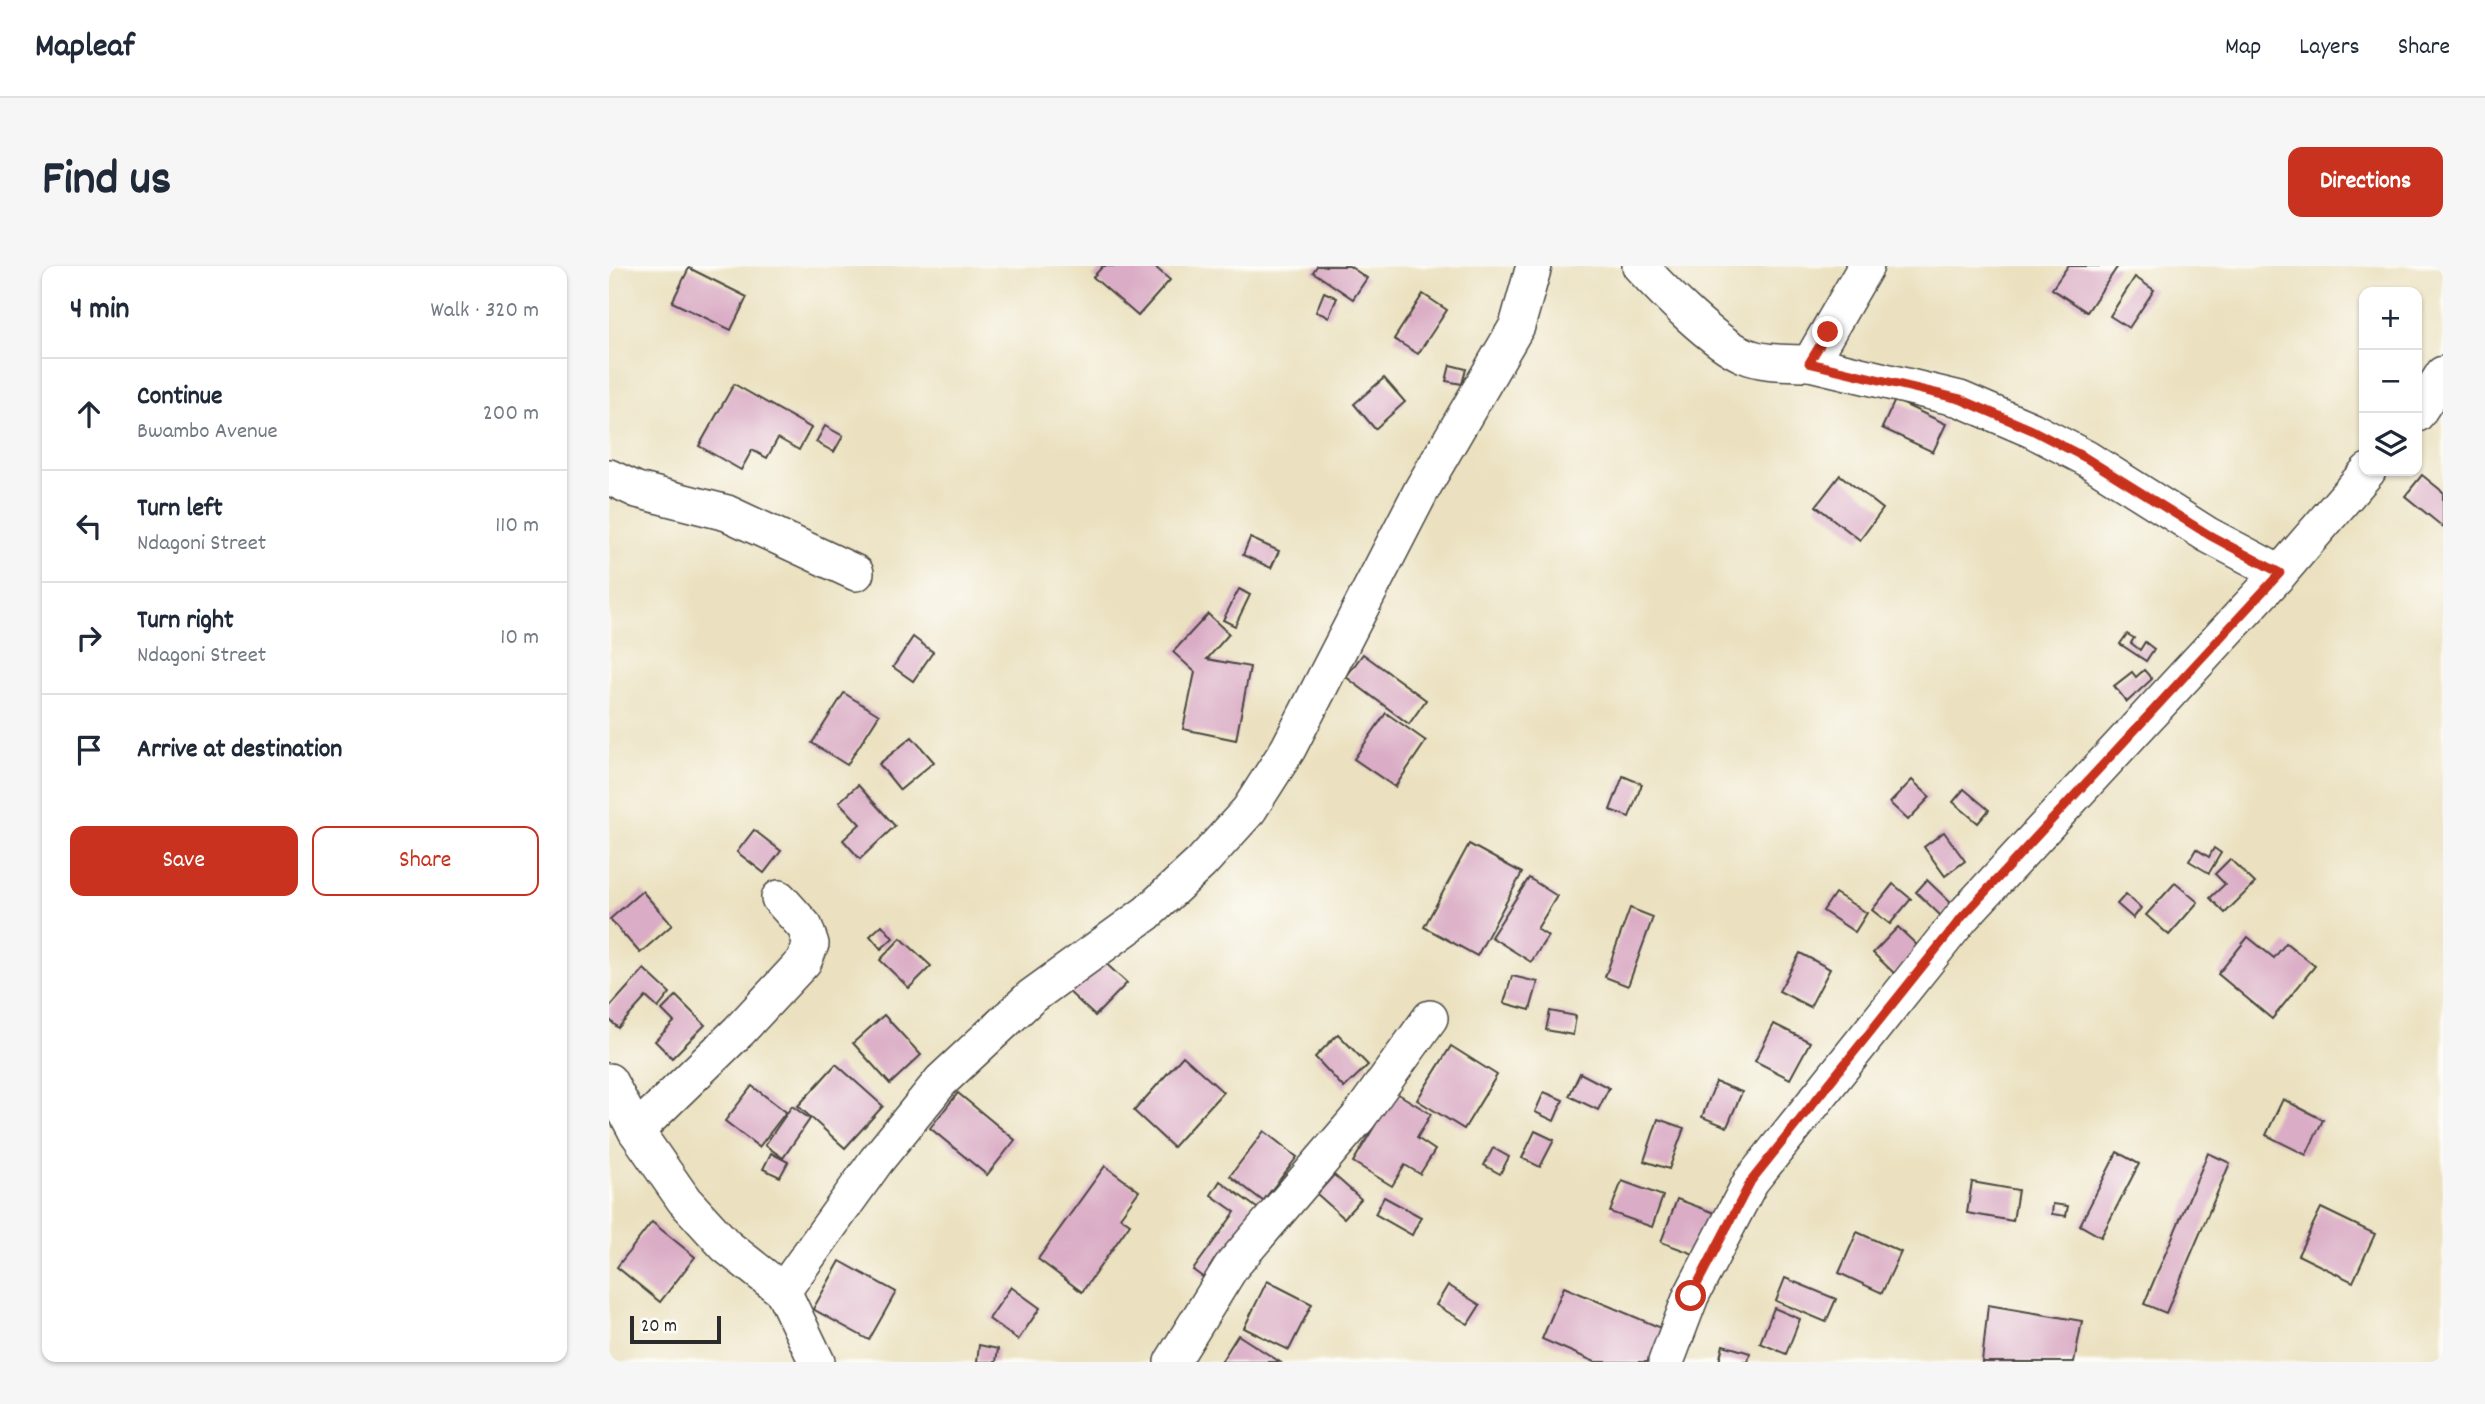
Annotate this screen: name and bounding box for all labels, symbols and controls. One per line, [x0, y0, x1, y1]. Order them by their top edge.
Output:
text: Mapleaf [35, 25, 135, 72]
text: Map [2225, 31, 2261, 65]
text: Layers [2299, 31, 2360, 65]
text: Share [2398, 31, 2450, 65]
text: Find us [42, 147, 171, 217]
button: Directions [2288, 147, 2443, 217]
map controls [2359, 287, 2422, 476]
button: + [2359, 287, 2422, 350]
text: 4 min [70, 290, 129, 333]
text: Walk · 320 m [430, 295, 539, 328]
route end [1812, 316, 1843, 347]
button: − [2359, 350, 2422, 413]
text: Continue [137, 379, 222, 416]
icon: ahead [70, 395, 108, 433]
text: 200 m [483, 398, 539, 431]
button: layers [2359, 413, 2422, 476]
text: Bwambo Avenue [137, 416, 278, 449]
text: Turn left [137, 491, 223, 528]
icon: left [70, 507, 108, 545]
text: 110 m [495, 510, 539, 543]
text: Ndagoni Street [137, 528, 266, 561]
text: Turn right [137, 603, 234, 640]
icon: right [70, 619, 108, 657]
text: 10 m [500, 622, 539, 655]
text: Ndagoni Street [137, 640, 266, 673]
icon: arrive [70, 731, 108, 769]
text: Arrive at destination [137, 732, 342, 769]
button: Save [70, 826, 298, 896]
button: Share [312, 826, 539, 896]
route start [1675, 1280, 1706, 1311]
scale bar [630, 1313, 721, 1345]
text: 20 m [641, 1314, 677, 1341]

